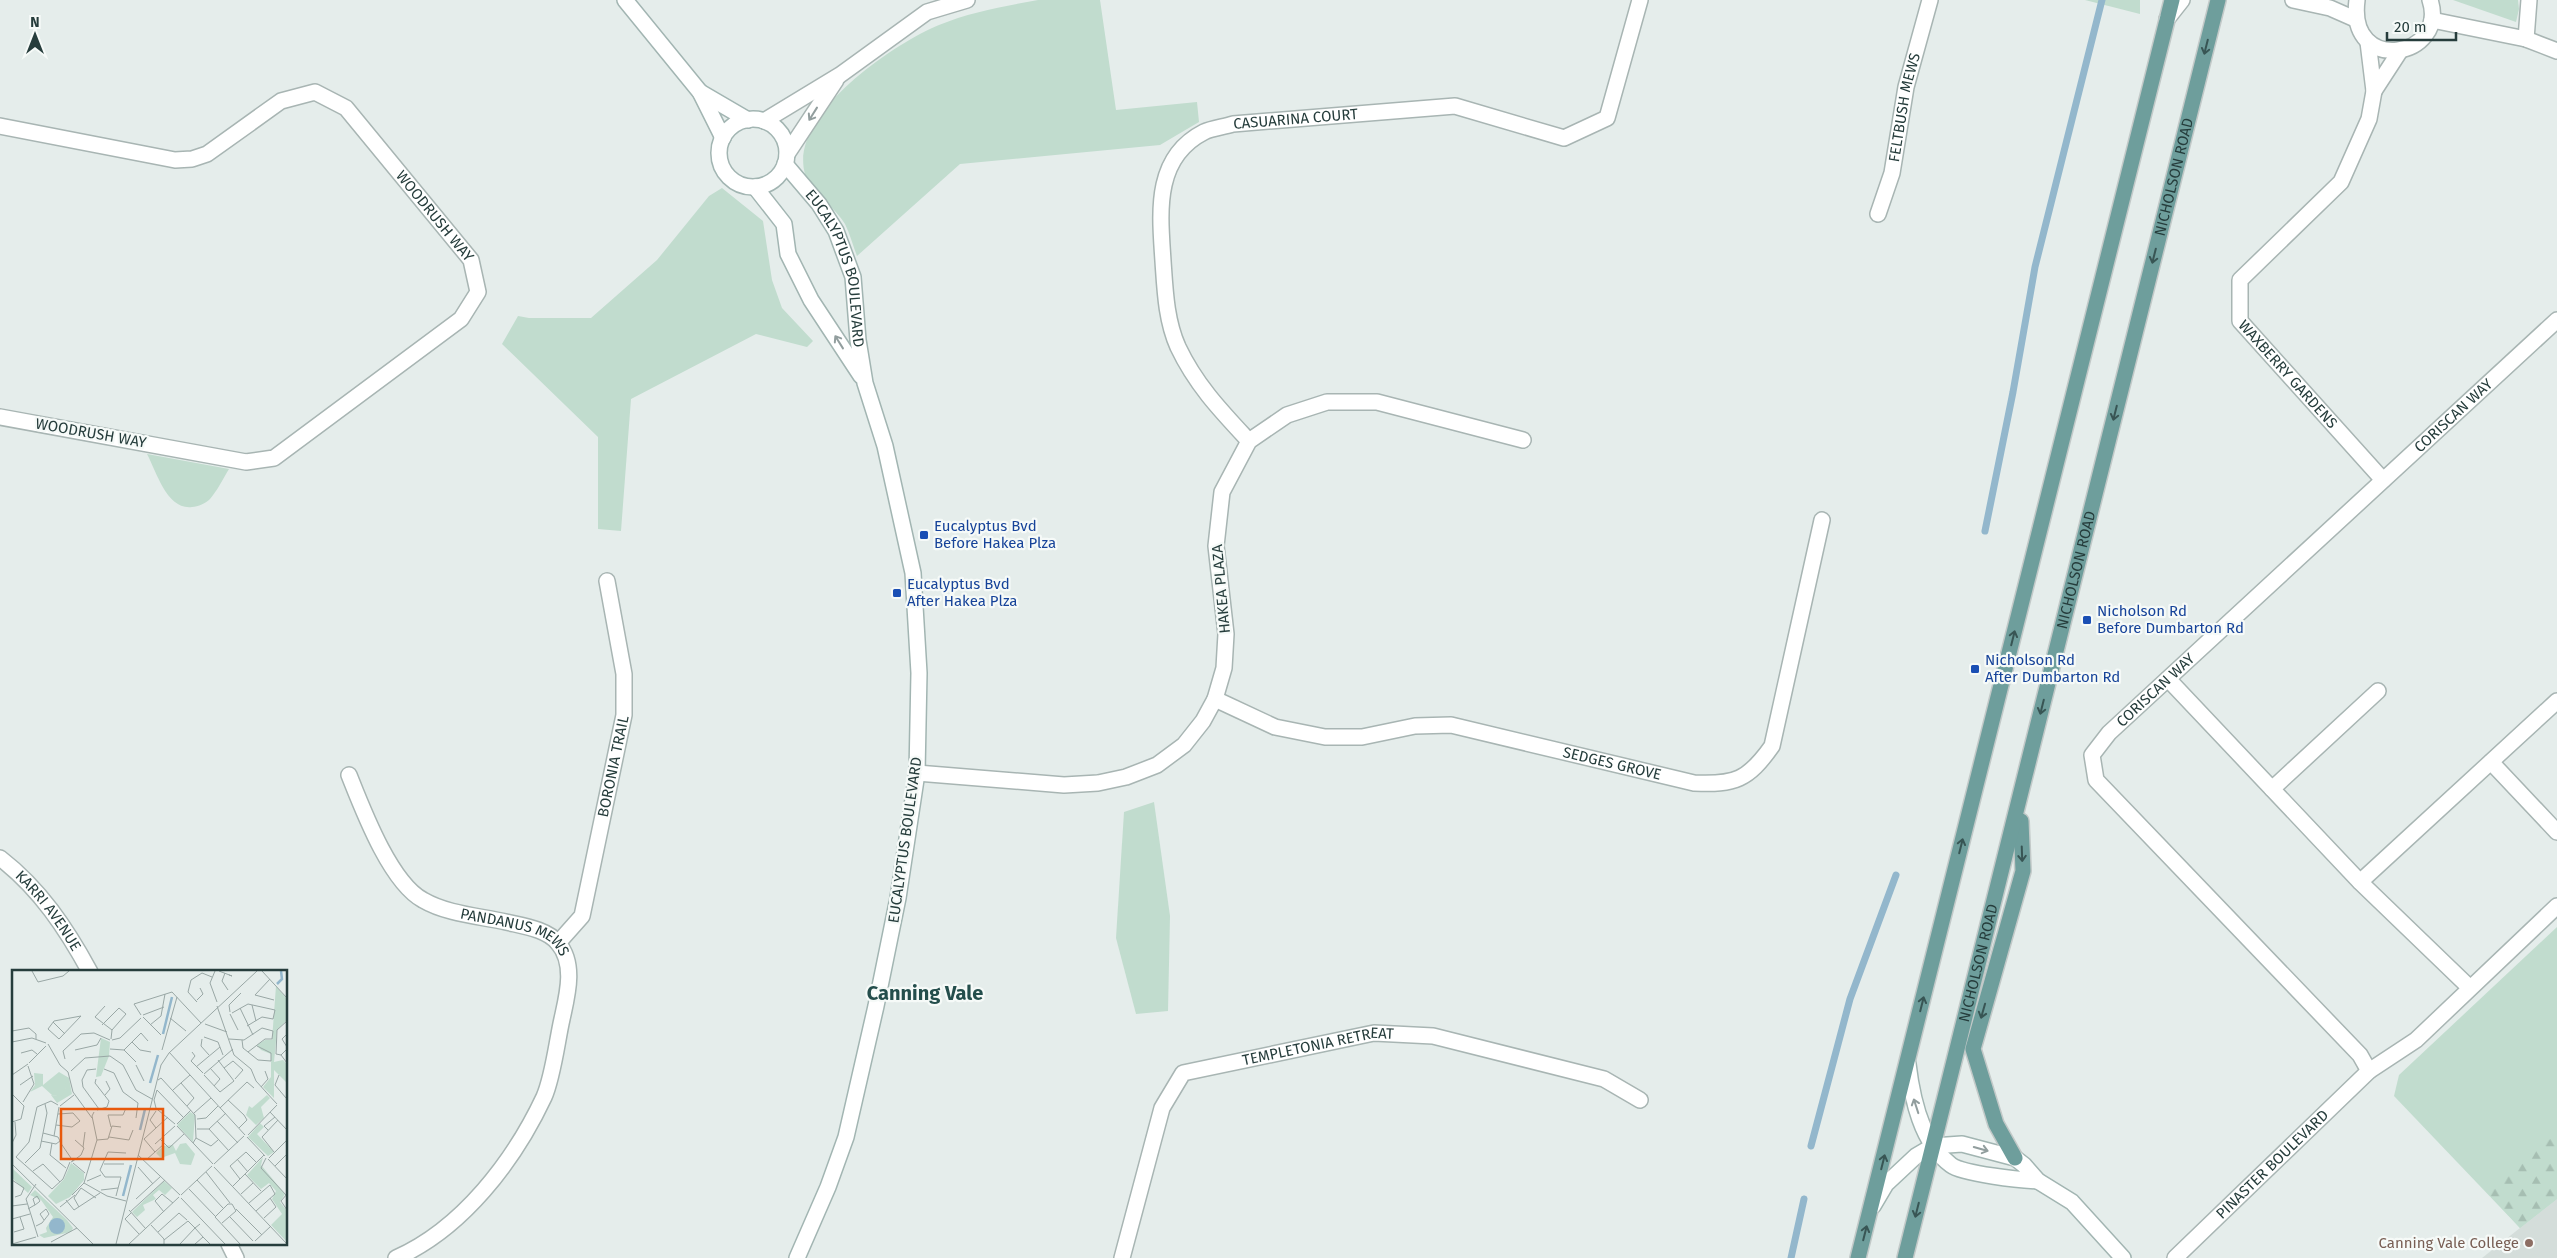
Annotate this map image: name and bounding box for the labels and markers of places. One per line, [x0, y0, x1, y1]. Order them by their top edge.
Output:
place label: Eucalyptus Bvd Before Hakea Plza [934, 517, 1056, 552]
marker: Eucalyptus Bvd Before Hakea Plza [918, 529, 930, 541]
place label: Eucalyptus Bvd After Hakea Plza [907, 575, 1017, 610]
marker: Eucalyptus Bvd After Hakea Plza [891, 587, 903, 599]
place label: Nicholson Rd Before Dumbarton Rd [2097, 602, 2244, 637]
marker: Nicholson Rd Before Dumbarton Rd [2081, 614, 2093, 626]
place label: Nicholson Rd After Dumbarton Rd [1985, 651, 2120, 686]
marker: Nicholson Rd After Dumbarton Rd [1969, 663, 1981, 675]
place label: Canning Vale College [2379, 1234, 2519, 1252]
marker: Canning Vale College [2523, 1237, 2535, 1249]

